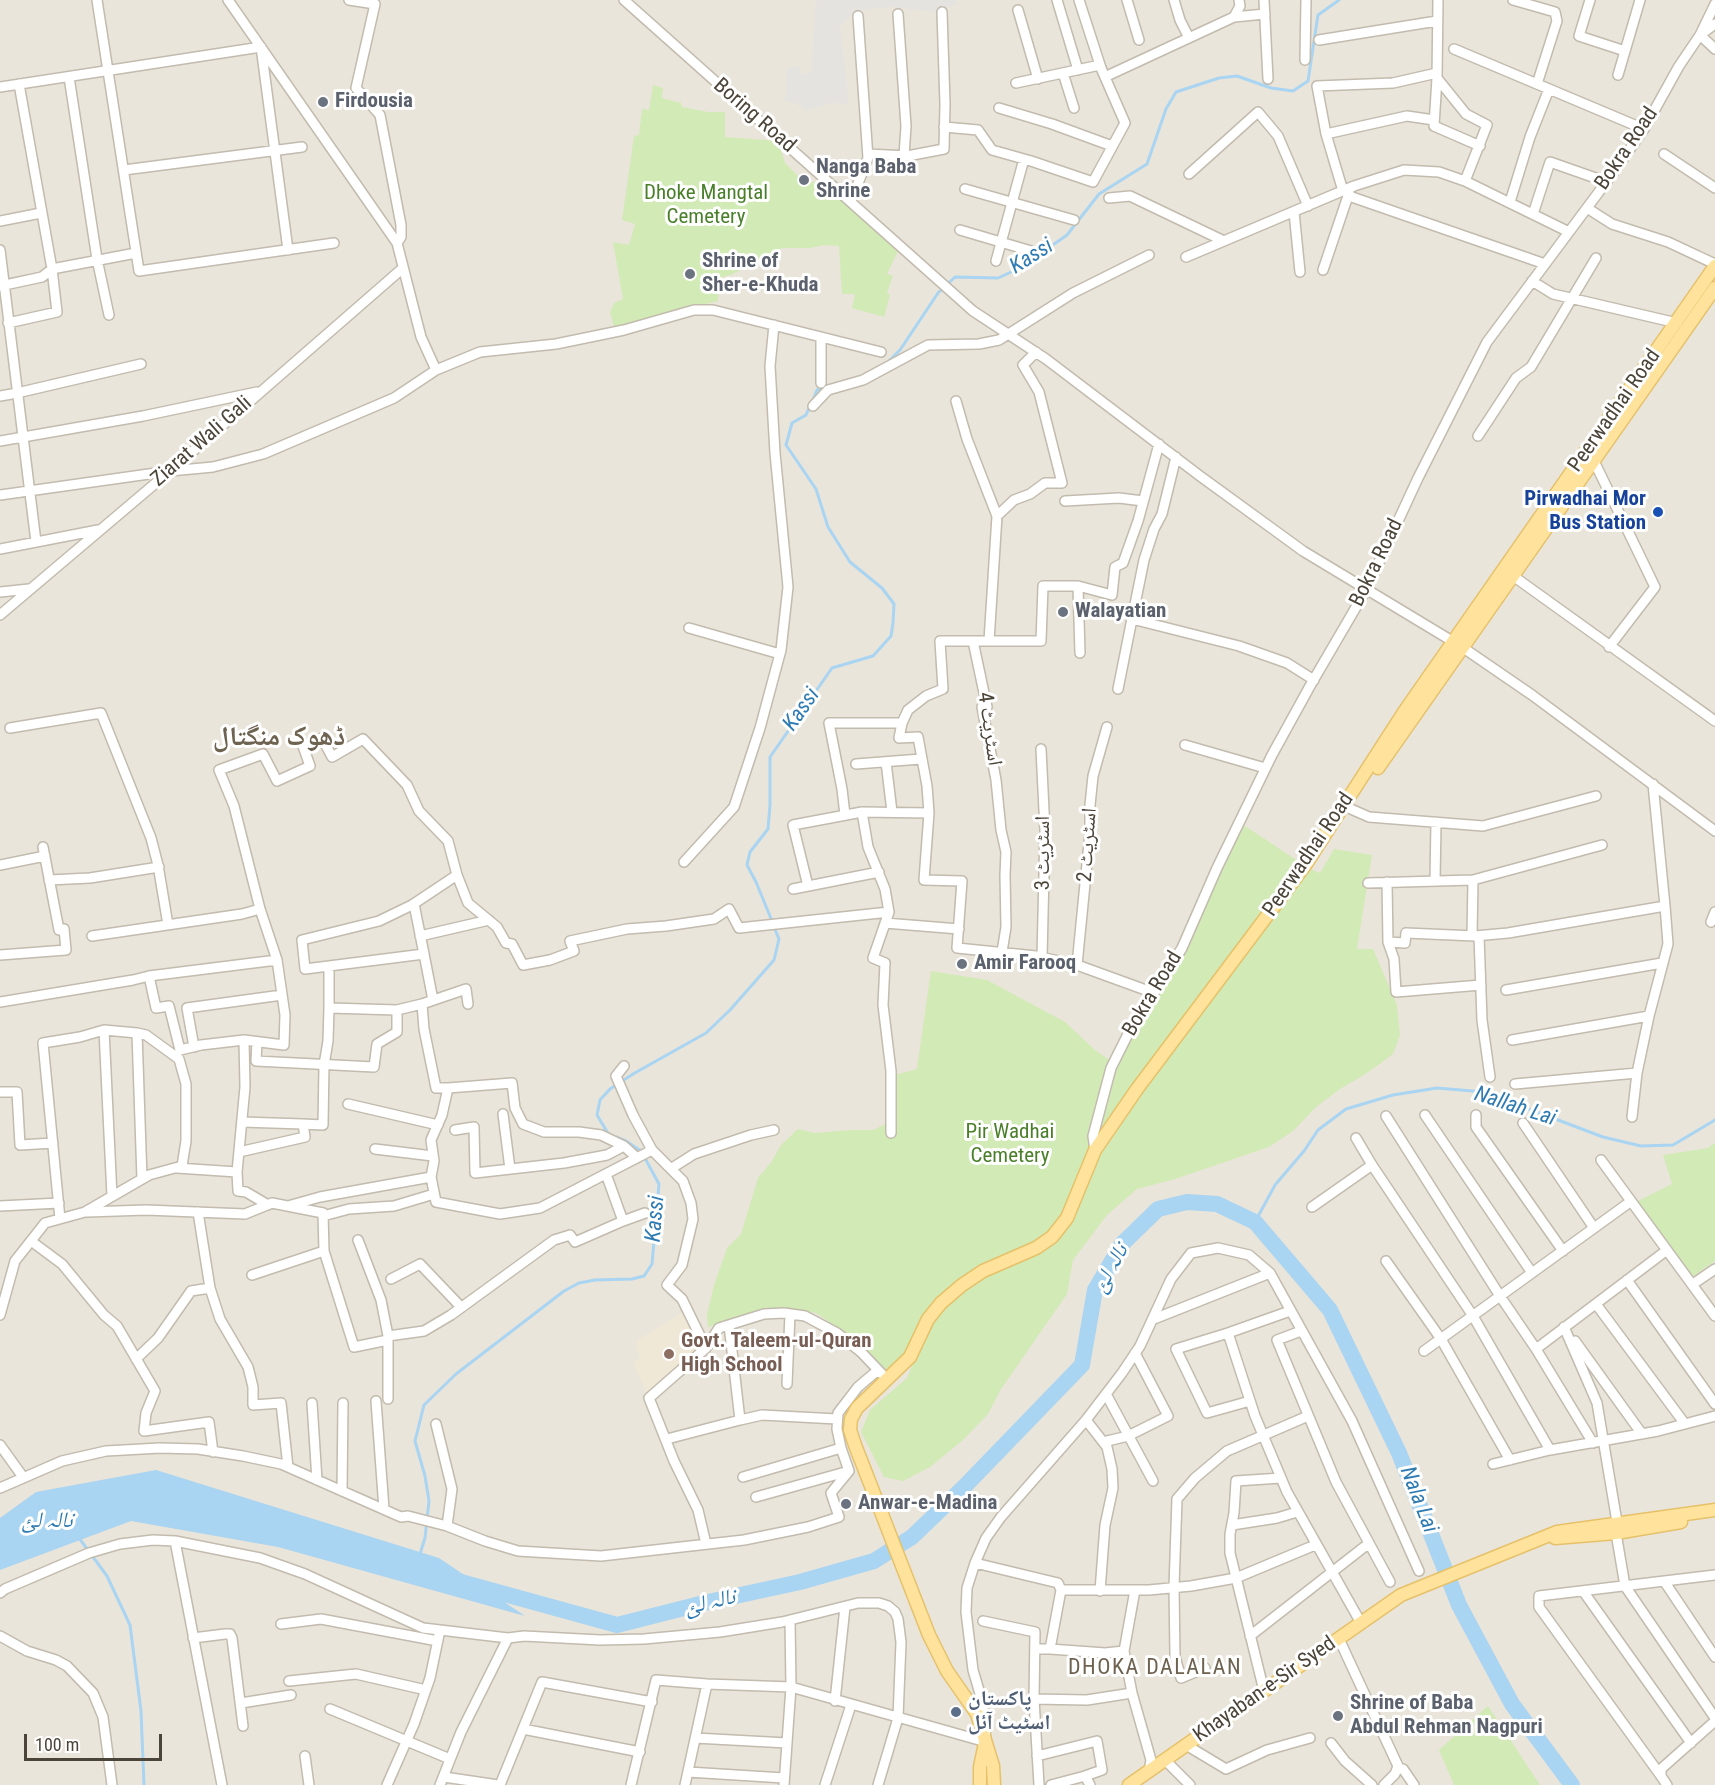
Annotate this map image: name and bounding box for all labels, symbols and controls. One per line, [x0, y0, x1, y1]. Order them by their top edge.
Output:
street label: Boring Road [708, 73, 800, 159]
place label: Firdousia [335, 89, 413, 115]
marker: Firdousia [316, 95, 330, 109]
street label: Bokra Road [1590, 103, 1664, 195]
place label: Nanga Baba Shrine [816, 155, 916, 205]
marker: Nanga Baba Shrine [797, 173, 811, 187]
park label: Dhoke Mangtal Cemetery [644, 181, 768, 231]
water label: Kassi [1005, 234, 1059, 280]
place label: Shrine of Sher-e-Khuda [702, 249, 818, 299]
marker: Shrine of Sher-e-Khuda [683, 267, 697, 281]
street label: Peerwadhai Road [1563, 345, 1667, 477]
street label: Ziarat Wali Gali [146, 391, 258, 493]
place label: Pirwadhai Mor Bus Station [1524, 487, 1646, 537]
marker: Pirwadhai Mor Bus Station [1651, 505, 1665, 519]
street label: Bokra Road [1345, 515, 1409, 611]
place label: Walayatian [1075, 599, 1166, 625]
marker: Walayatian [1056, 605, 1070, 619]
water label: Kassi [778, 683, 826, 737]
street label: اسٹریٹ 4 [971, 690, 1007, 768]
district label: ڈھوک منگتال [213, 722, 345, 754]
street label: Peerwadhai Road [1258, 788, 1360, 922]
street label: اسٹریٹ 2 [1073, 807, 1103, 883]
street label: اسٹریٹ 3 [1031, 816, 1057, 890]
street label: Bokra Road [1118, 947, 1188, 1041]
place label: Amir Farooq [974, 951, 1076, 977]
marker: Amir Farooq [955, 957, 969, 971]
water label: Nallah Lai [1471, 1081, 1559, 1133]
park label: Pir Wadhai Cemetery [966, 1120, 1054, 1170]
water label: Kassi [641, 1195, 671, 1243]
water label: نالہ لئ [1087, 1240, 1135, 1298]
place label: Govt. Taleem-ul-Quran High School [681, 1329, 872, 1379]
marker: Govt. Taleem-ul-Quran High School [662, 1347, 676, 1361]
water label: Nala Lai [1393, 1463, 1443, 1537]
place label: Anwar-e-Madina [858, 1491, 997, 1517]
marker: Anwar-e-Madina [839, 1497, 853, 1511]
water label: نالہ لئ [21, 1508, 73, 1534]
water label: نالہ لئ [682, 1584, 738, 1622]
street label: Khayaban-e-Sir Syed [1189, 1632, 1341, 1748]
district label: DHOKA DALALAN [1068, 1655, 1242, 1681]
place label: پاکستان اسٹیٹ آئل [968, 1687, 1050, 1737]
place label: Shrine of Baba Abdul Rehman Nagpuri [1350, 1691, 1543, 1741]
marker: پاکستان اسٹیٹ آئل [949, 1705, 963, 1719]
marker: Shrine of Baba Abdul Rehman Nagpuri [1331, 1709, 1345, 1723]
scale bar [27, 1722, 165, 1760]
text: 100 m [35, 1734, 79, 1755]

